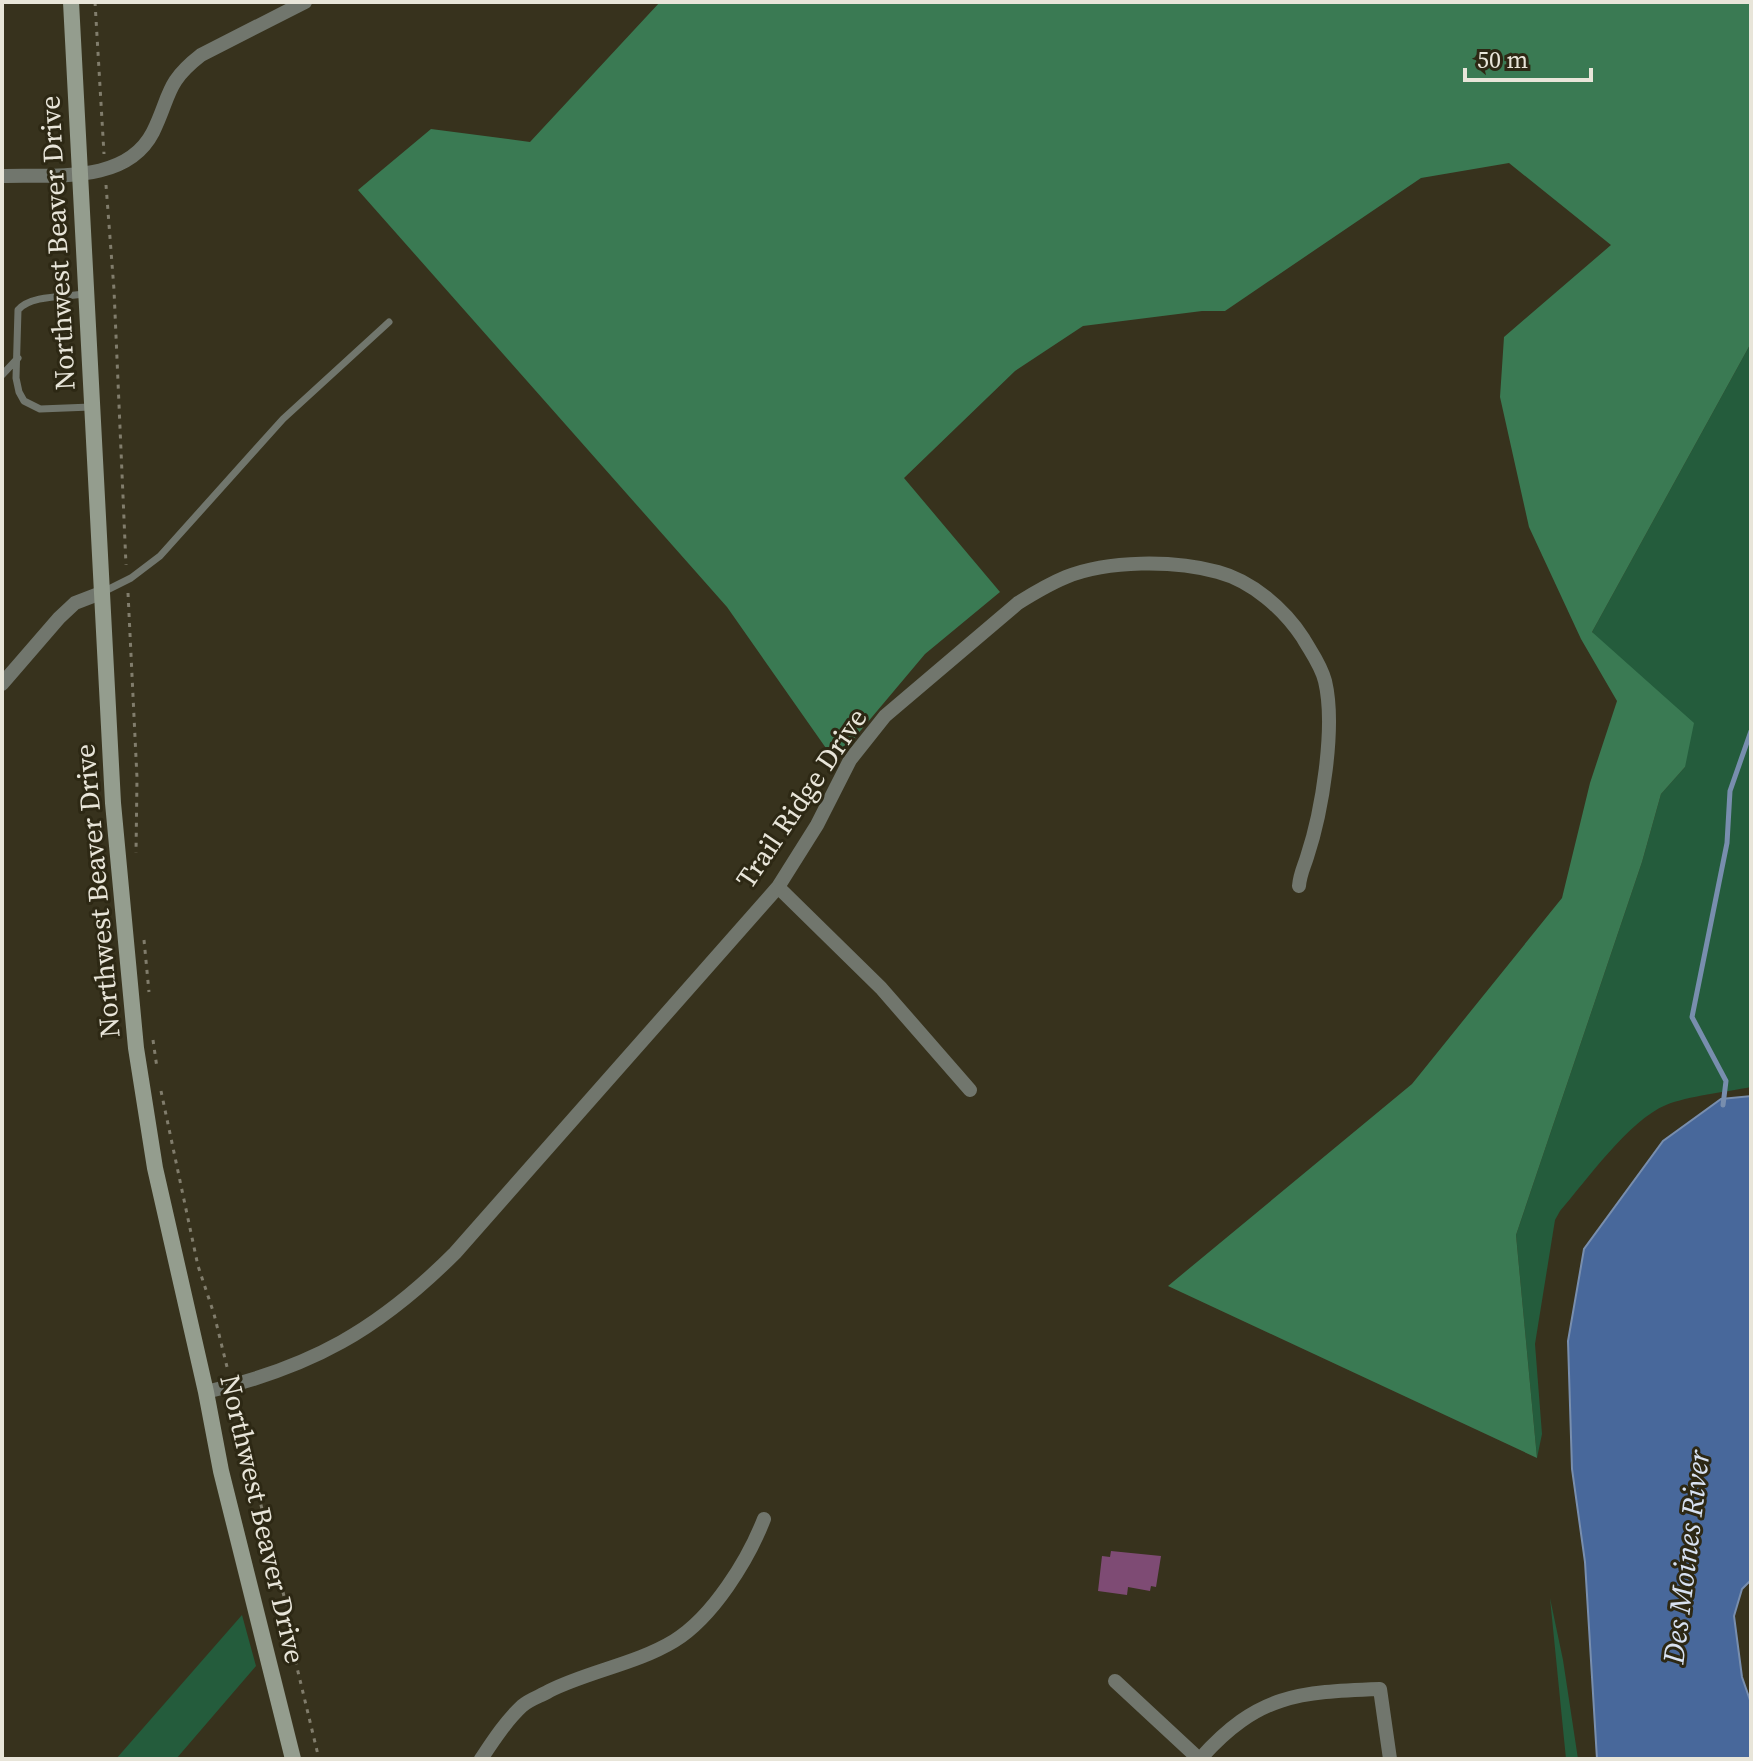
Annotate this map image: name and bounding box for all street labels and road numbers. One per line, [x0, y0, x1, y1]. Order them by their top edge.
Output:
street label: Northwest Beaver Drive [30, 95, 84, 391]
street label: Trail Ridge Drive [727, 700, 875, 896]
street label: Northwest Beaver Drive [65, 742, 129, 1040]
street label: Northwest Beaver Drive [211, 1371, 315, 1667]

